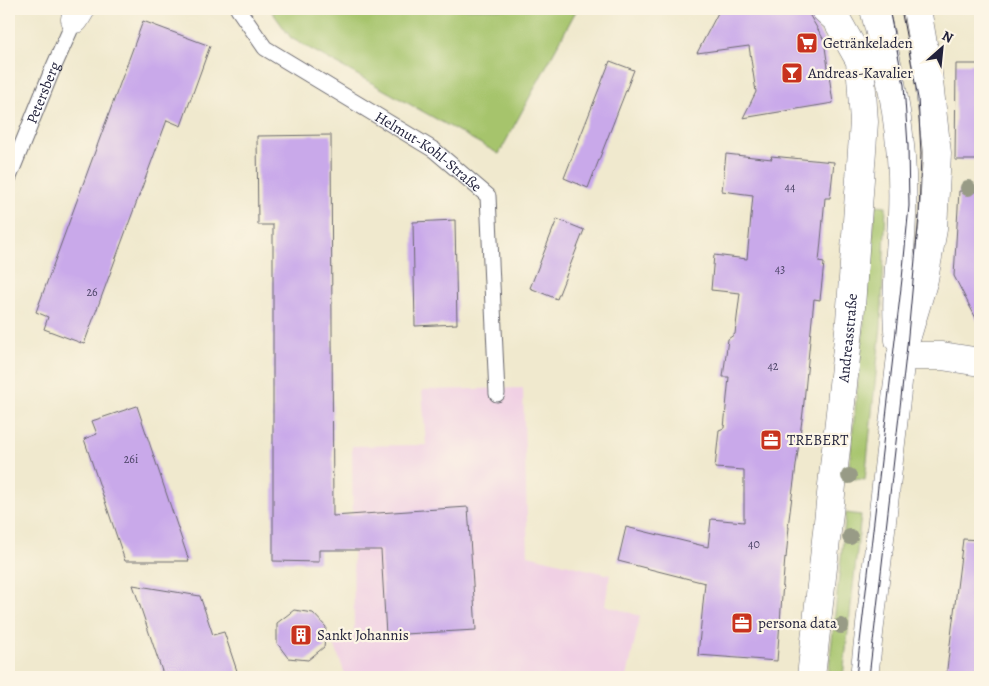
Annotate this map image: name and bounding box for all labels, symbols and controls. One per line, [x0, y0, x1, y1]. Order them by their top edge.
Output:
north arrow [916, 22, 966, 72]
text: N [939, 26, 957, 48]
supermarket icon: Getränkeladen [795, 31, 819, 55]
place label: Getränkeladen [823, 33, 913, 53]
street label: Petersberg [22, 58, 65, 127]
bar icon: Andreas-Kavalier [780, 61, 804, 85]
place label: Andreas-Kavalier [807, 63, 913, 83]
street label: Helmut-Kohl-Straße [371, 107, 486, 197]
house number: 44 [785, 179, 796, 195]
house number: 43 [775, 261, 785, 277]
house number: 26 [86, 284, 98, 300]
street label: Andreasstraße [833, 293, 862, 385]
house number: 42 [767, 358, 779, 374]
office icon: TREBERT [759, 428, 783, 452]
place label: TREBERT [787, 430, 849, 450]
house number: 26i [124, 451, 138, 467]
house number: 40 [748, 536, 760, 552]
office icon: persona data [730, 611, 754, 635]
place label: persona data [758, 613, 837, 633]
building icon: Sankt Johannis [289, 623, 313, 647]
place label: Sankt Johannis [317, 625, 409, 645]

